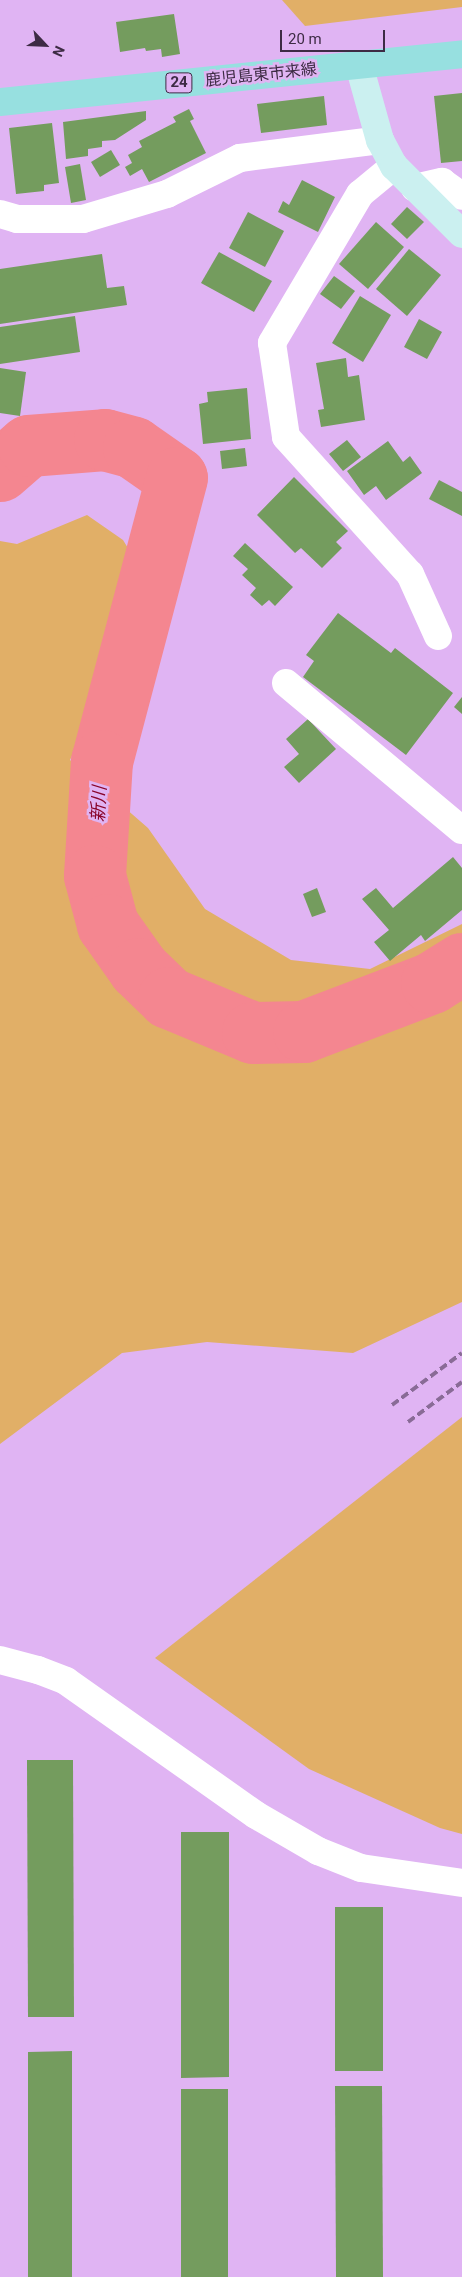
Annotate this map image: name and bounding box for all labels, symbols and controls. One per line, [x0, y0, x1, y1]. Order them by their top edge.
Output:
north arrow [20, 20, 70, 70]
scale bar [282, 20, 387, 52]
text: 20 m [288, 30, 322, 48]
text: N [49, 43, 68, 59]
street label: 鹿児島東市来線 [204, 60, 318, 90]
road number: 24 [165, 70, 193, 96]
water label: 新川 [87, 785, 111, 823]

